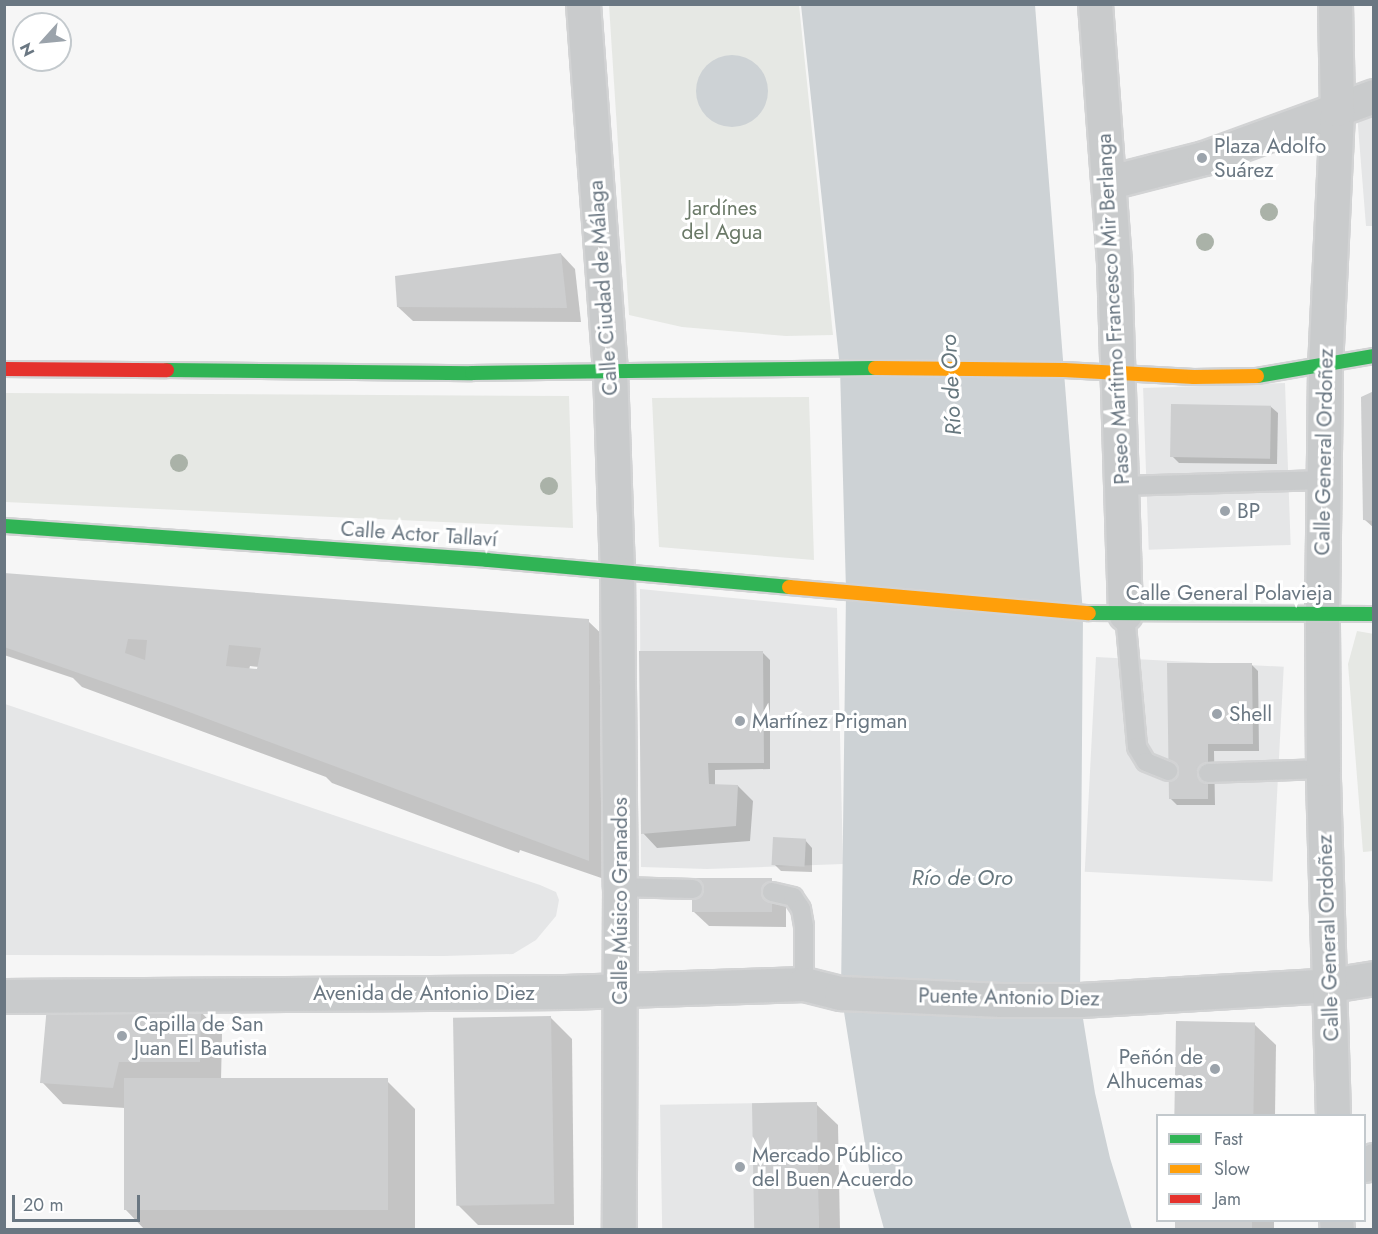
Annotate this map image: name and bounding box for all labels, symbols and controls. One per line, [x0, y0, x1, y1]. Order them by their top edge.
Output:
north arrow [12, 12, 72, 72]
text: N [14, 39, 40, 60]
street label: Paseo Marítimo Francesco Mir Berlanga [1091, 133, 1135, 485]
place label: Plaza Adolfo Suárez [1214, 133, 1326, 183]
marker: Plaza Adolfo Suárez [1195, 151, 1209, 165]
street label: Calle Ciudad de Málaga [583, 180, 623, 396]
park label: Jardínes del Agua [682, 195, 762, 245]
water label: Río de Oro [935, 334, 967, 436]
street label: Calle General Ordoñez [1310, 348, 1338, 556]
place label: BP [1237, 498, 1260, 524]
marker: BP [1218, 504, 1232, 518]
street label: Calle Actor Tallaví [340, 516, 498, 552]
street label: Calle General Polavieja [1126, 580, 1332, 606]
place label: Shell [1229, 701, 1272, 727]
marker: Shell [1210, 707, 1224, 721]
place label: Martínez Prigman [752, 708, 908, 734]
marker: Martínez Prigman [733, 714, 747, 728]
street label: Calle Músico Granados [607, 797, 633, 1005]
street label: Calle General Ordoñez [1312, 834, 1344, 1042]
water label: Río de Oro [911, 865, 1013, 891]
street label: Avenida de Antonio Diez [313, 980, 535, 1006]
street label: Puente Antonio Diez [918, 983, 1100, 1011]
place label: Capilla de San Juan El Bautista [134, 1011, 267, 1061]
marker: Capilla de San Juan El Bautista [115, 1029, 129, 1043]
place label: Peñón de Alhucemas [1106, 1044, 1203, 1094]
marker: Peñón de Alhucemas [1208, 1062, 1222, 1076]
legend [1156, 1114, 1366, 1222]
text: Fast [1214, 1126, 1243, 1152]
place label: Mercado Público del Buen Acuerdo [752, 1142, 913, 1192]
text: Slow [1214, 1156, 1250, 1182]
marker: Mercado Público del Buen Acuerdo [733, 1160, 747, 1174]
scale bar [15, 1183, 142, 1221]
text: Jam [1214, 1186, 1241, 1212]
text: 20 m [23, 1192, 63, 1218]

